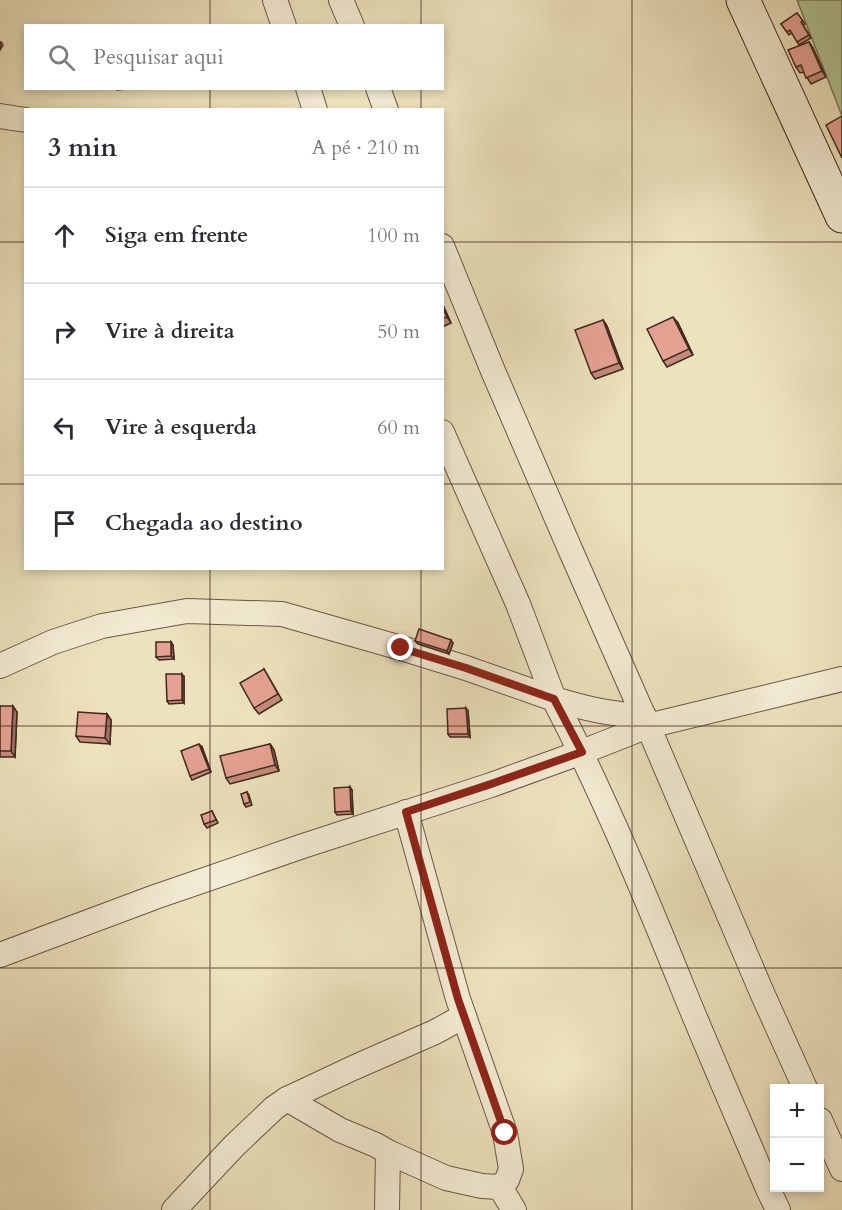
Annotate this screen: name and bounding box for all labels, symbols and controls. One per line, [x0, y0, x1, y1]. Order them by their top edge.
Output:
search box [24, 24, 444, 90]
icon: search [45, 41, 78, 74]
text: Pesquisar aqui [93, 42, 224, 72]
text: 3 min [48, 130, 117, 165]
text: A pé · 210 m [312, 134, 420, 161]
icon: ahead [48, 219, 81, 252]
text: Siga em frente [105, 220, 248, 250]
text: 100 m [367, 222, 420, 249]
icon: right [48, 315, 81, 348]
text: Vire à direita [105, 316, 235, 346]
text: 50 m [377, 318, 420, 345]
icon: left [48, 411, 81, 444]
text: Vire à esquerda [105, 412, 257, 442]
text: 60 m [377, 414, 420, 441]
icon: arrive [48, 507, 81, 540]
text: Chegada ao destino [105, 508, 303, 538]
route end [387, 634, 413, 660]
map controls [770, 1084, 824, 1192]
button: + [770, 1084, 824, 1138]
route start [491, 1119, 517, 1145]
button: − [770, 1138, 824, 1192]

